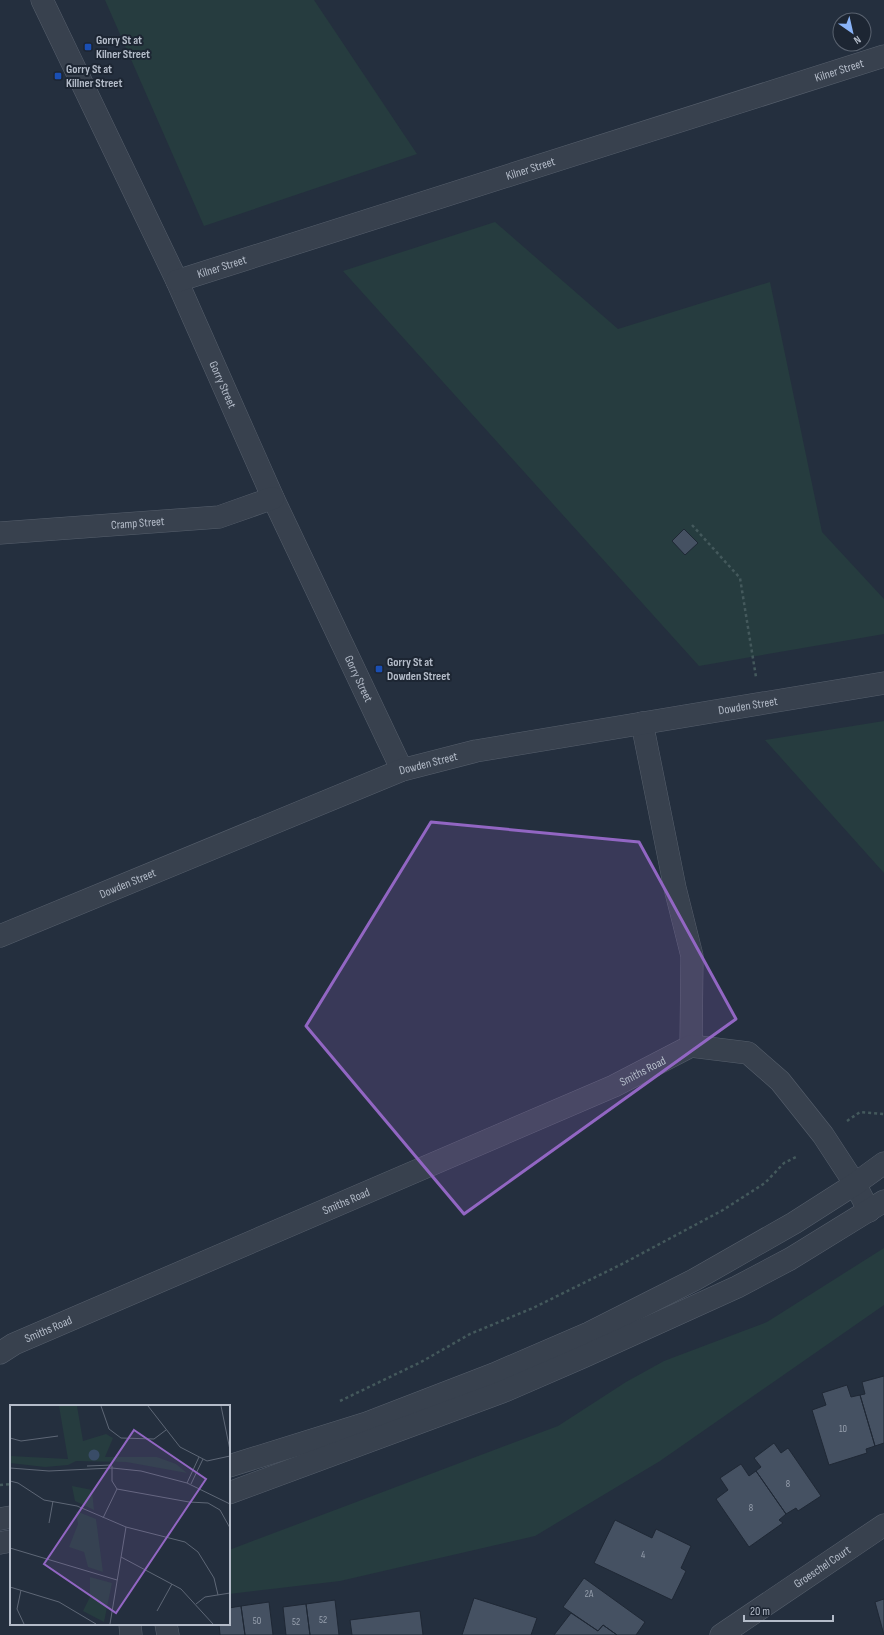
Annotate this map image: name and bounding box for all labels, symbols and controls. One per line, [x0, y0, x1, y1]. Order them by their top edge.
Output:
north arrow [832, 12, 872, 52]
place label: Gorry St at Kilner Street [96, 33, 150, 62]
text: N [851, 33, 863, 47]
marker: Gorry St at Kilner Street [83, 42, 93, 52]
street label: Kilner Street [813, 56, 866, 86]
place label: Gorry St at Killner Street [66, 62, 122, 91]
marker: Gorry St at Killner Street [53, 71, 63, 81]
street label: Kilner Street [504, 154, 557, 184]
street label: Kilner Street [196, 252, 249, 282]
street label: Gorry Street [205, 359, 239, 411]
street label: Cramp Street [110, 514, 165, 533]
street label: Gorry Street [341, 653, 376, 705]
place label: Gorry St at Dowden Street [387, 655, 450, 684]
marker: Gorry St at Dowden Street [374, 664, 384, 674]
street label: Dowden Street [717, 694, 779, 718]
street label: Dowden Street [398, 749, 459, 778]
street label: Dowden Street [97, 865, 159, 902]
street label: Smiths Road [617, 1053, 669, 1090]
street label: Smiths Road [320, 1185, 372, 1219]
street label: Smiths Road [23, 1313, 75, 1346]
inset map [10, 1405, 230, 1625]
house number: 10 [839, 1423, 847, 1435]
house number: 8 [786, 1478, 790, 1490]
house number: 8 [749, 1502, 753, 1514]
street label: Groeschel Court [791, 1542, 854, 1592]
house number: 4 [641, 1549, 645, 1561]
house number: 2A [585, 1588, 594, 1600]
scale bar [744, 1597, 833, 1623]
text: 20 m [750, 1604, 770, 1619]
house number: 52 [319, 1614, 327, 1626]
house number: 50 [253, 1615, 261, 1627]
house number: 52 [292, 1616, 300, 1628]

